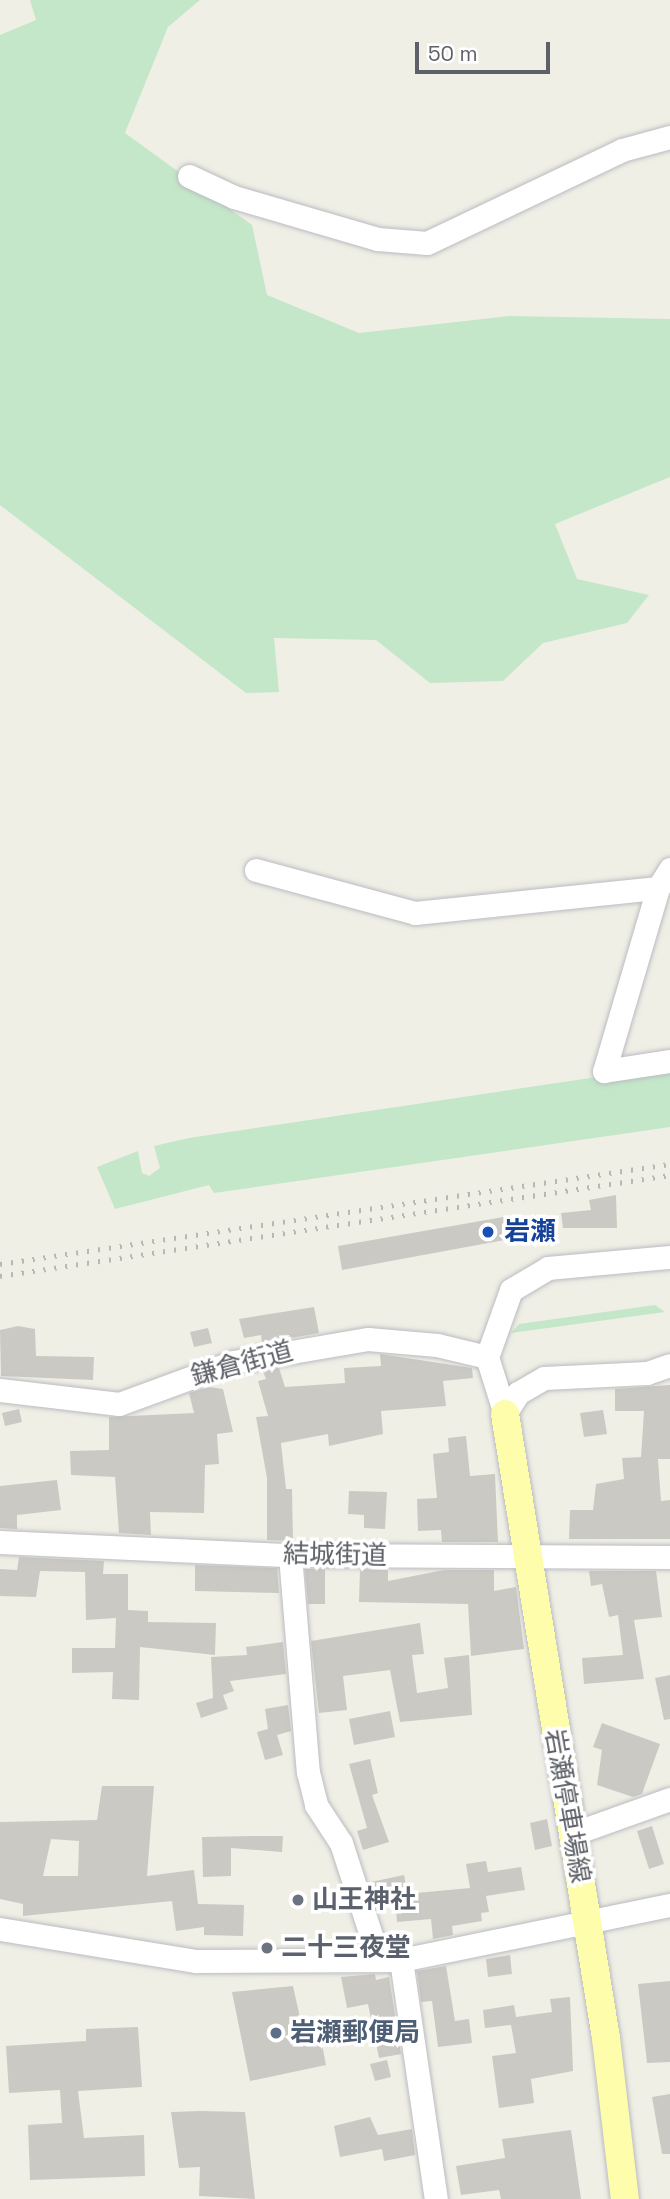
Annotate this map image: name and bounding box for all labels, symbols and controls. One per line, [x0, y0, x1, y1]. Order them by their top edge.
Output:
scale bar [418, 28, 553, 72]
text: 50 m [428, 40, 478, 67]
place label: 岩瀬 [504, 1216, 556, 1248]
marker: 岩瀬 [478, 1222, 498, 1242]
street label: 鎌倉街道 [188, 1335, 296, 1393]
street label: 結城街道 [283, 1538, 387, 1572]
street label: 岩瀬停車場線 [538, 1726, 596, 1886]
place label: 山王神社 [312, 1884, 416, 1916]
marker: 山王神社 [290, 1892, 306, 1908]
place label: 二十三夜堂 [281, 1932, 411, 1964]
marker: 二十三夜堂 [259, 1940, 275, 1956]
place label: 岩瀬郵便局 [290, 2017, 420, 2049]
marker: 岩瀬郵便局 [268, 2025, 284, 2041]

